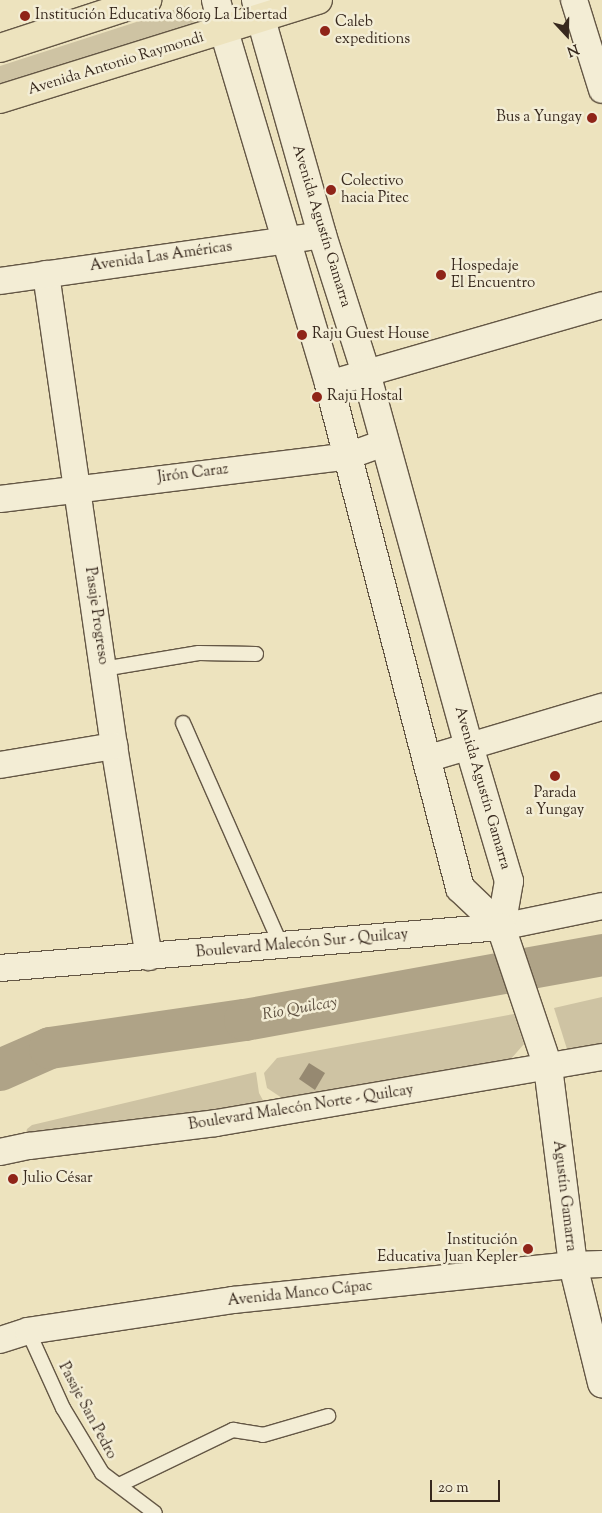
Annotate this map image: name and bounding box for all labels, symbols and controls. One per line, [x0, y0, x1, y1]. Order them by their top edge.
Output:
place label: Institución Educativa 86019 La Libertad [35, 7, 287, 25]
marker: Institución Educativa 86019 La Libertad [19, 10, 31, 22]
north arrow [542, 10, 592, 60]
place label: Caleb expeditions [335, 13, 410, 48]
marker: Caleb expeditions [319, 25, 331, 37]
street label: Avenida Antonio Raymondi [26, 29, 206, 99]
text: N [564, 38, 581, 60]
place label: Bus a Yungay [496, 109, 582, 127]
marker: Bus a Yungay [586, 112, 598, 124]
street label: Avenida Agustín Gamarra [288, 143, 354, 309]
place label: Colectivo hacia Pitec [341, 172, 409, 207]
marker: Colectivo hacia Pitec [325, 184, 337, 196]
street label: Avenida Las Américas [89, 238, 233, 276]
place label: Hospedaje El Encuentro [451, 257, 535, 292]
marker: Hospedaje El Encuentro [435, 269, 447, 281]
place label: Raju Guest House [312, 326, 429, 344]
marker: Raju Guest House [296, 329, 308, 341]
place label: Raju Hostal [327, 388, 403, 406]
marker: Raju Hostal [311, 391, 323, 403]
street label: Jirón Caraz [157, 461, 229, 487]
street label: Pasaje Progreso [80, 566, 112, 666]
street label: Avenida Agustín Gamarra [450, 704, 514, 872]
marker: Parada a Yungay [549, 770, 561, 782]
place label: Parada a Yungay [526, 784, 584, 819]
street label: Boulevard Malecón Sur - Quilcay [195, 926, 409, 962]
water label: Río Quilcay [261, 994, 339, 1026]
street label: Boulevard Malecón Norte - Quilcay [187, 1081, 415, 1135]
street label: Agustín Gamarra [548, 1139, 580, 1253]
place label: Julio César [23, 1170, 93, 1188]
marker: Julio César [7, 1173, 19, 1185]
place label: Institución Educativa Juan Kepler [377, 1231, 518, 1266]
marker: Institución Educativa Juan Kepler [522, 1243, 534, 1255]
street label: Avenida Manco Cápac [227, 1277, 373, 1311]
street label: Pasaje San Pedro [54, 1360, 120, 1462]
scale bar [432, 1470, 502, 1502]
text: 20 m [438, 1478, 469, 1499]

